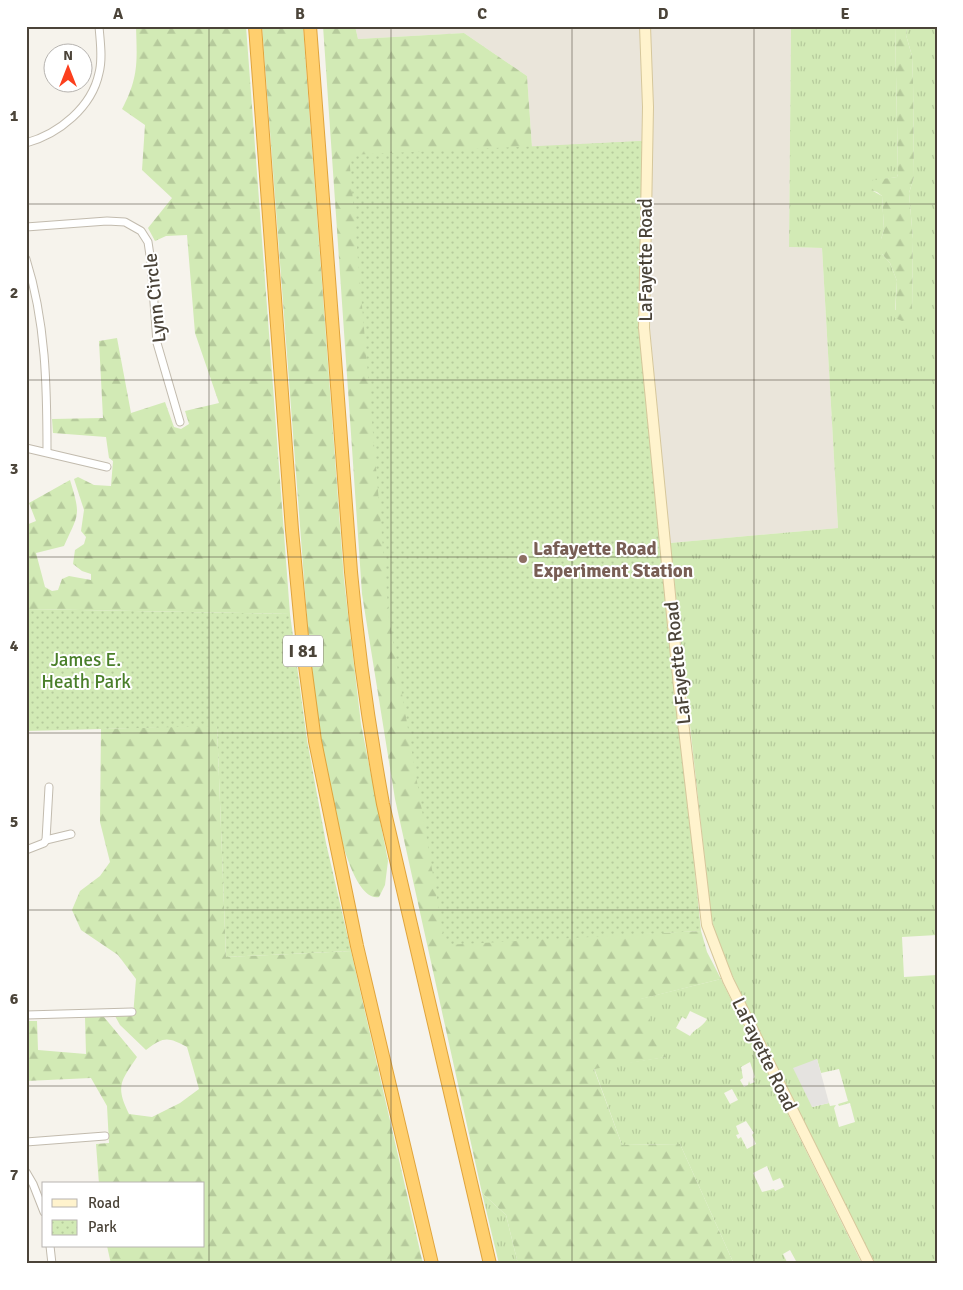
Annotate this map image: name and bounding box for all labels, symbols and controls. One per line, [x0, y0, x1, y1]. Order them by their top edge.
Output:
text: A [113, 4, 124, 24]
text: B [295, 4, 305, 24]
text: C [477, 4, 487, 24]
text: D [658, 4, 669, 24]
text: E [840, 4, 850, 24]
north arrow [42, 42, 92, 92]
text: N [63, 47, 73, 64]
text: 1 [10, 106, 19, 126]
street label: LaFayette Road [634, 198, 658, 322]
street label: Lynn Circle [138, 252, 172, 344]
text: 2 [10, 283, 18, 303]
text: 3 [10, 459, 18, 479]
place label: Lafayette Road Experiment Station [533, 537, 693, 583]
marker: Lafayette Road Experiment Station [517, 553, 529, 565]
street label: LaFayette Road [660, 600, 696, 726]
text: 4 [10, 636, 19, 656]
road number: I 81 [283, 636, 323, 666]
park label: James E. Heath Park [41, 648, 131, 694]
text: 5 [10, 812, 18, 832]
text: 6 [10, 989, 19, 1009]
street label: LaFayette Road [726, 994, 802, 1115]
text: 7 [10, 1165, 19, 1185]
legend [42, 1182, 205, 1248]
text: Road [88, 1194, 120, 1212]
text: Park [88, 1218, 117, 1236]

